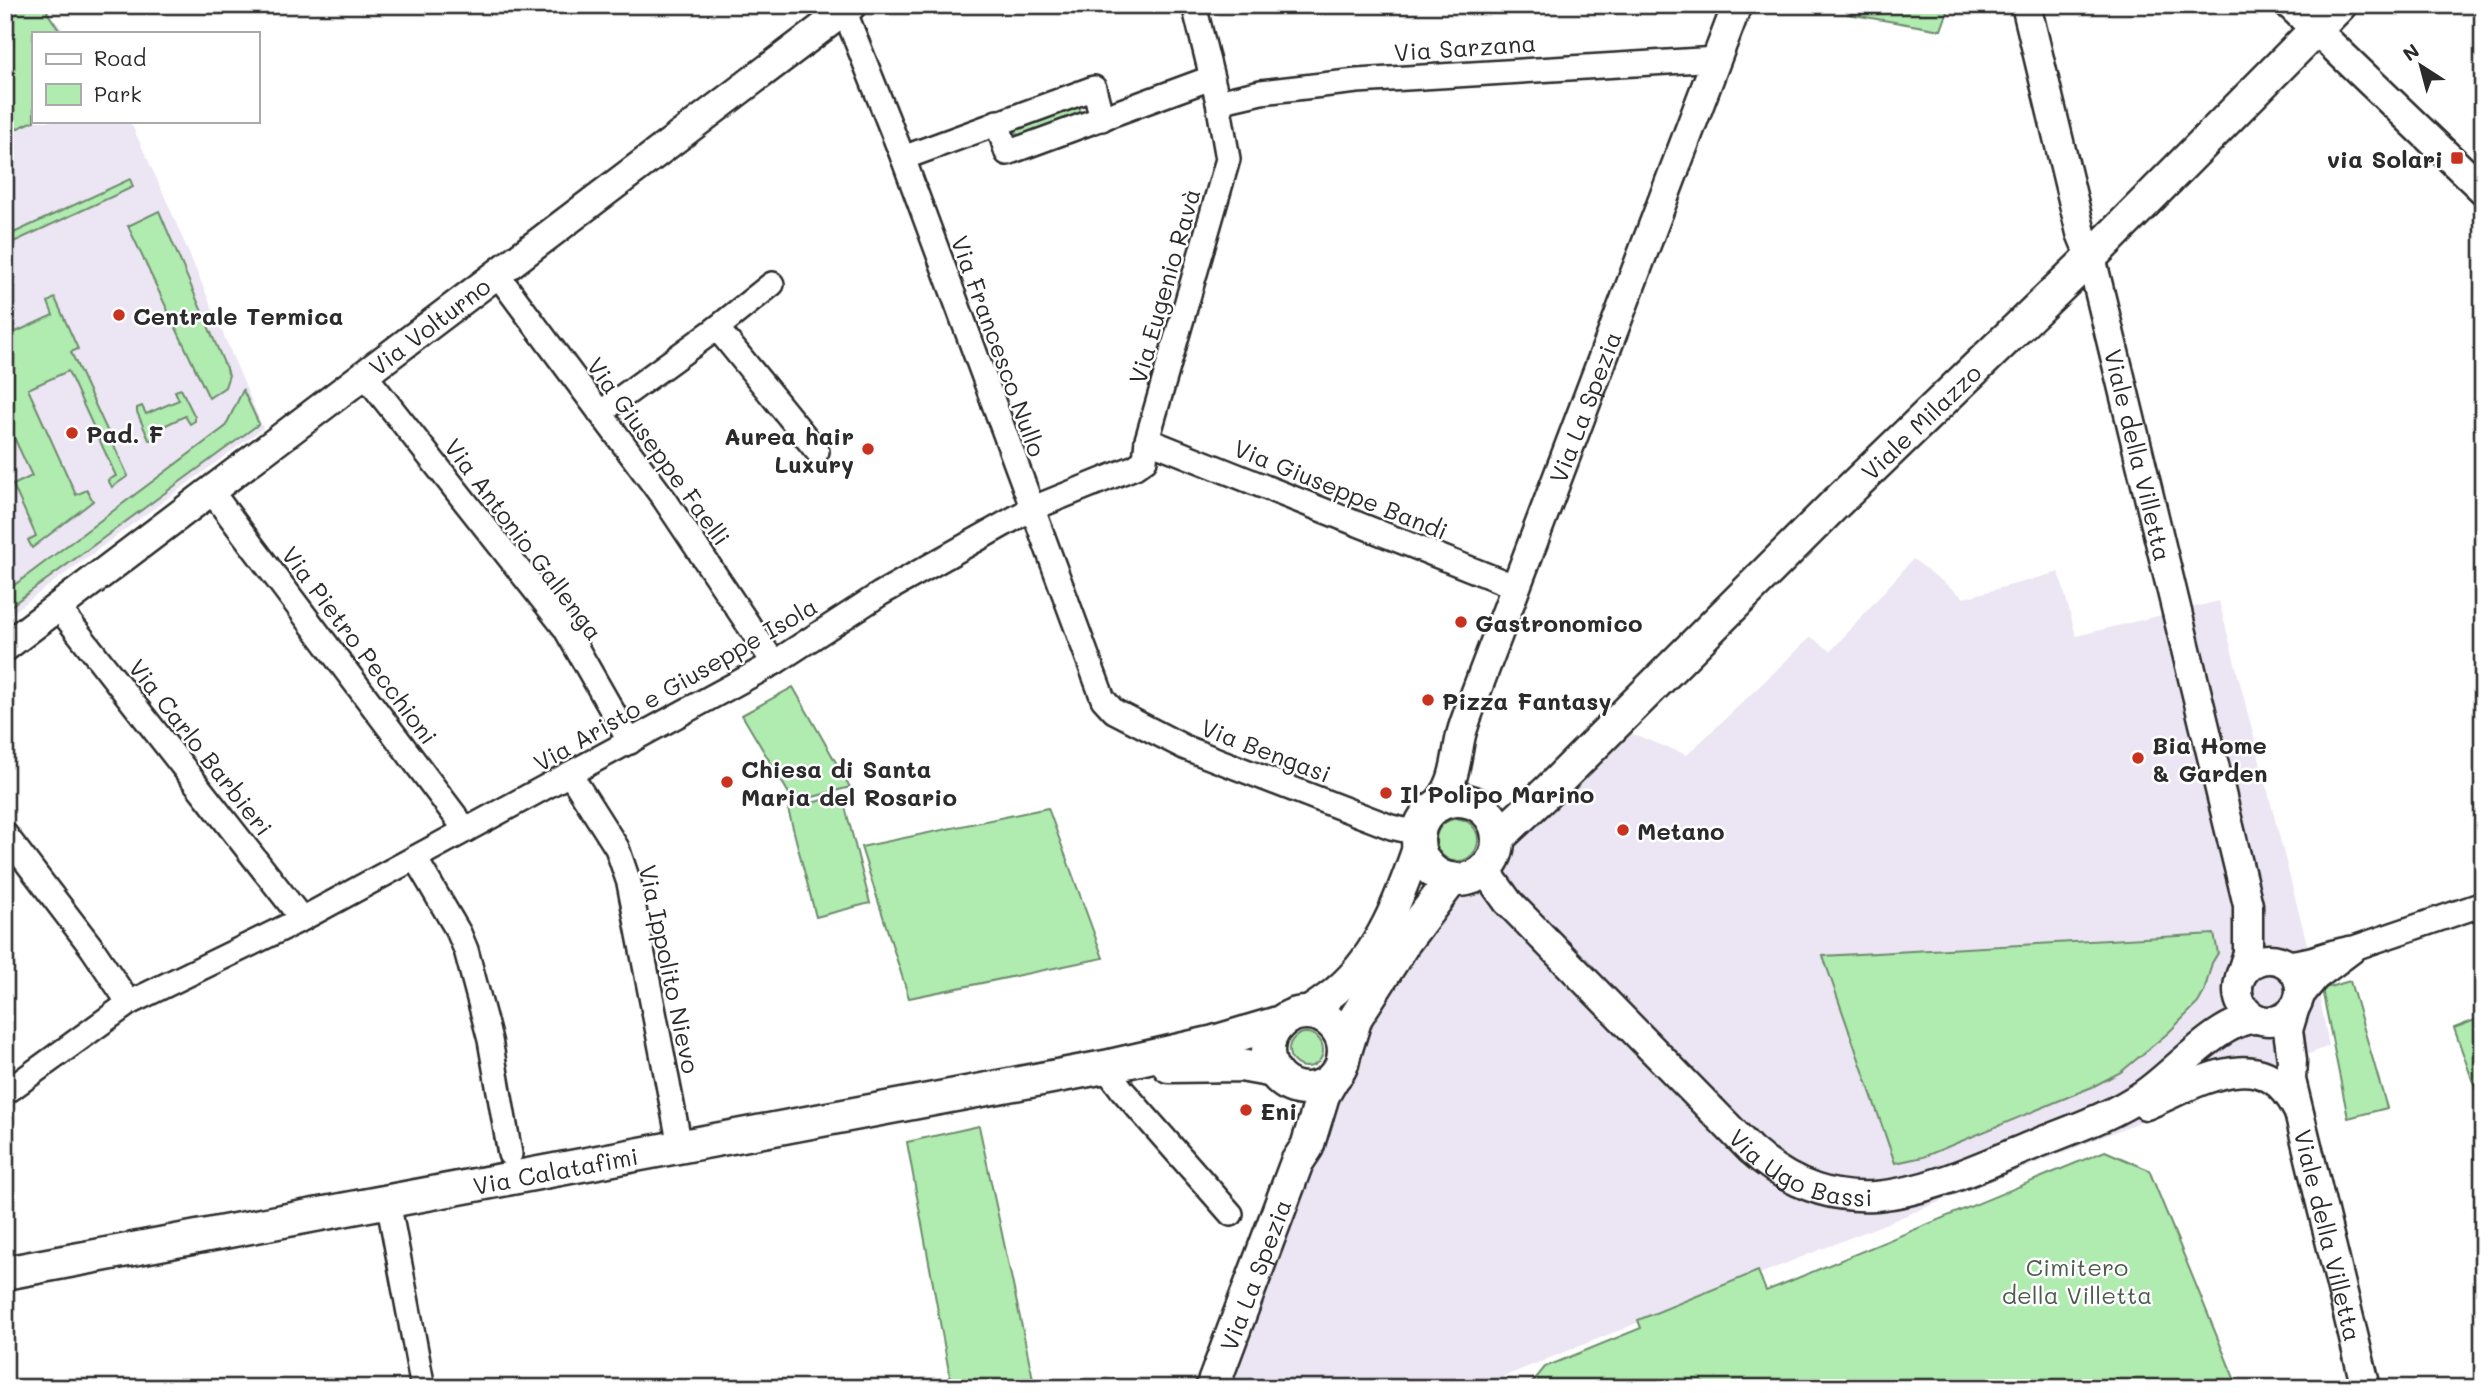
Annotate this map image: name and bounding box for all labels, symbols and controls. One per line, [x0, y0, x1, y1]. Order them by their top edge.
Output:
street label: Via Sarzana [1393, 27, 1537, 67]
legend [32, 32, 259, 122]
north arrow [2386, 32, 2456, 102]
text: N [2398, 37, 2424, 66]
text: Road [94, 44, 146, 71]
text: Park [94, 80, 142, 107]
place label: via Solari [2327, 143, 2443, 174]
marker: via Solari [2449, 150, 2465, 166]
street label: Via Eugenio Ravà [1121, 185, 1207, 387]
street label: Via Francesco Nullo [945, 231, 1053, 461]
street label: Via Volturno [362, 270, 496, 382]
place label: Centrale Termica [133, 300, 343, 331]
marker: Centrale Termica [111, 307, 127, 323]
street label: Via La Spezia [1541, 327, 1627, 487]
street label: Viale della Villetta [2098, 346, 2180, 564]
street label: Via Giuseppe Faelli [580, 351, 738, 551]
street label: Viale Milazzo [1854, 357, 1987, 486]
place label: Pad. F [86, 418, 164, 449]
place label: Aurea hair Luxury [724, 420, 854, 479]
marker: Pad. F [64, 425, 80, 441]
street label: Via Antonio Gallenga [438, 432, 610, 646]
street label: Via Giuseppe Bandi [1229, 432, 1453, 546]
marker: Aurea hair Luxury [860, 441, 876, 457]
street label: Via Pietro Pecchioni [275, 540, 445, 750]
street label: Via Aristo e Giuseppe Isola [528, 590, 822, 778]
place label: Gastronomico [1475, 607, 1642, 638]
marker: Gastronomico [1453, 614, 1469, 630]
street label: Via Carlo Barbieri [122, 652, 280, 842]
place label: Pizza Fantasy [1442, 685, 1611, 716]
marker: Pizza Fantasy [1420, 692, 1436, 708]
street label: Via Bengasi [1197, 711, 1335, 789]
place label: Bia Home & Garden [2152, 729, 2268, 788]
marker: Bia Home & Garden [2130, 750, 2146, 766]
place label: Chiesa di Santa Maria del Rosario [741, 753, 957, 812]
marker: Chiesa di Santa Maria del Rosario [719, 774, 735, 790]
place label: Il Polipo Marino [1400, 778, 1594, 809]
marker: Il Polipo Marino [1378, 785, 1394, 801]
place label: Metano [1637, 815, 1724, 846]
marker: Metano [1615, 822, 1631, 838]
street label: Via Ippolito Nievo [633, 862, 707, 1076]
place label: Eni [1260, 1095, 1297, 1126]
marker: Eni [1238, 1102, 1254, 1118]
street label: Via Ugo Bassi [1723, 1122, 1873, 1212]
street label: Viale della Villetta [2288, 1126, 2369, 1344]
street label: Via Calatafimi [470, 1139, 640, 1201]
street label: Via La Spezia [1212, 1195, 1297, 1355]
park label: Cimitero della Villetta [2002, 1251, 2152, 1310]

